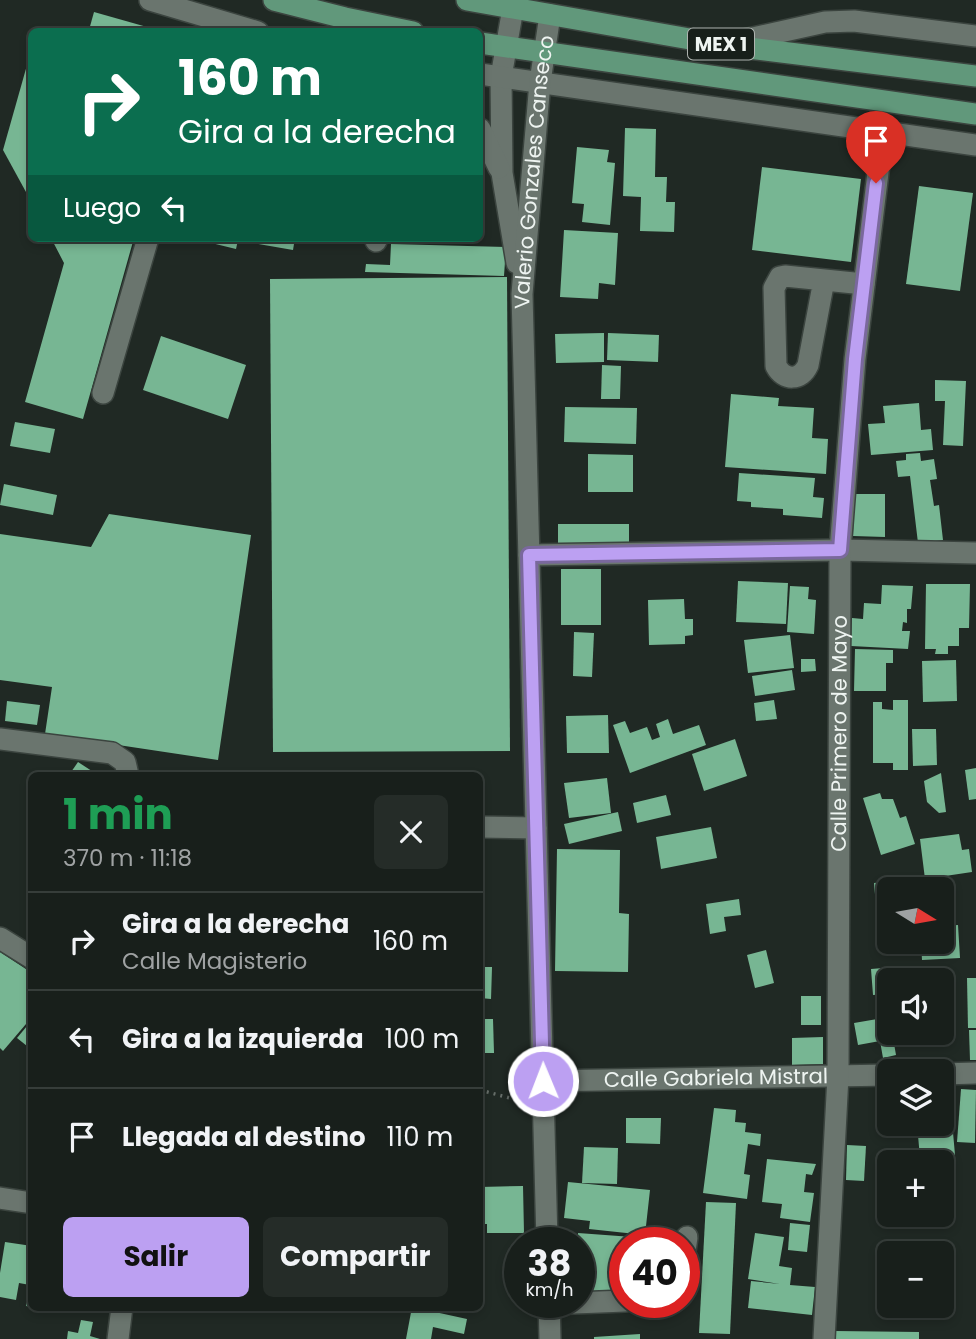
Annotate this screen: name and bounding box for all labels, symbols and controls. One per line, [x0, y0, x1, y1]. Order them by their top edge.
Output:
road number: MEX 1 [688, 28, 754, 60]
street label: Valerio Gonzales Canseco [507, 33, 561, 309]
text: 160 m [178, 44, 322, 112]
icon: right [63, 56, 154, 147]
text: Gira a la derecha [178, 109, 456, 154]
pin [846, 111, 906, 183]
icon: arrive [857, 122, 895, 160]
icon: left [155, 189, 193, 227]
text: Luego [63, 190, 141, 226]
street label: Calle Primero de Mayo [824, 615, 854, 852]
text: 1 min [63, 785, 173, 844]
button: close [374, 795, 448, 869]
text: 370 m · 11:18 [63, 842, 192, 874]
north arrow [877, 877, 954, 954]
map controls [877, 877, 954, 1318]
text: Gira a la derecha [122, 906, 350, 942]
icon: right [63, 922, 101, 960]
text: 160 m [373, 923, 448, 959]
text: Calle Magisterio [122, 945, 307, 977]
button: sound [877, 968, 954, 1045]
icon: left [63, 1020, 101, 1058]
text: Gira a la izquierda [122, 1021, 364, 1057]
text: 100 m [385, 1021, 459, 1057]
position arrow [506, 1044, 580, 1118]
button: layers [877, 1059, 954, 1136]
street label: Calle Gabriela Mistral [604, 1061, 828, 1094]
icon: arrive [63, 1118, 101, 1156]
text: Llegada al destino [122, 1119, 366, 1155]
text: 110 m [387, 1119, 453, 1155]
button: + [877, 1150, 954, 1227]
button: Salir [63, 1217, 249, 1297]
button: Compartir [263, 1217, 448, 1297]
speed limit sign: 40 [609, 1227, 700, 1318]
text: 38 [528, 1239, 571, 1288]
button: − [877, 1241, 954, 1318]
text: km/h [526, 1277, 573, 1302]

